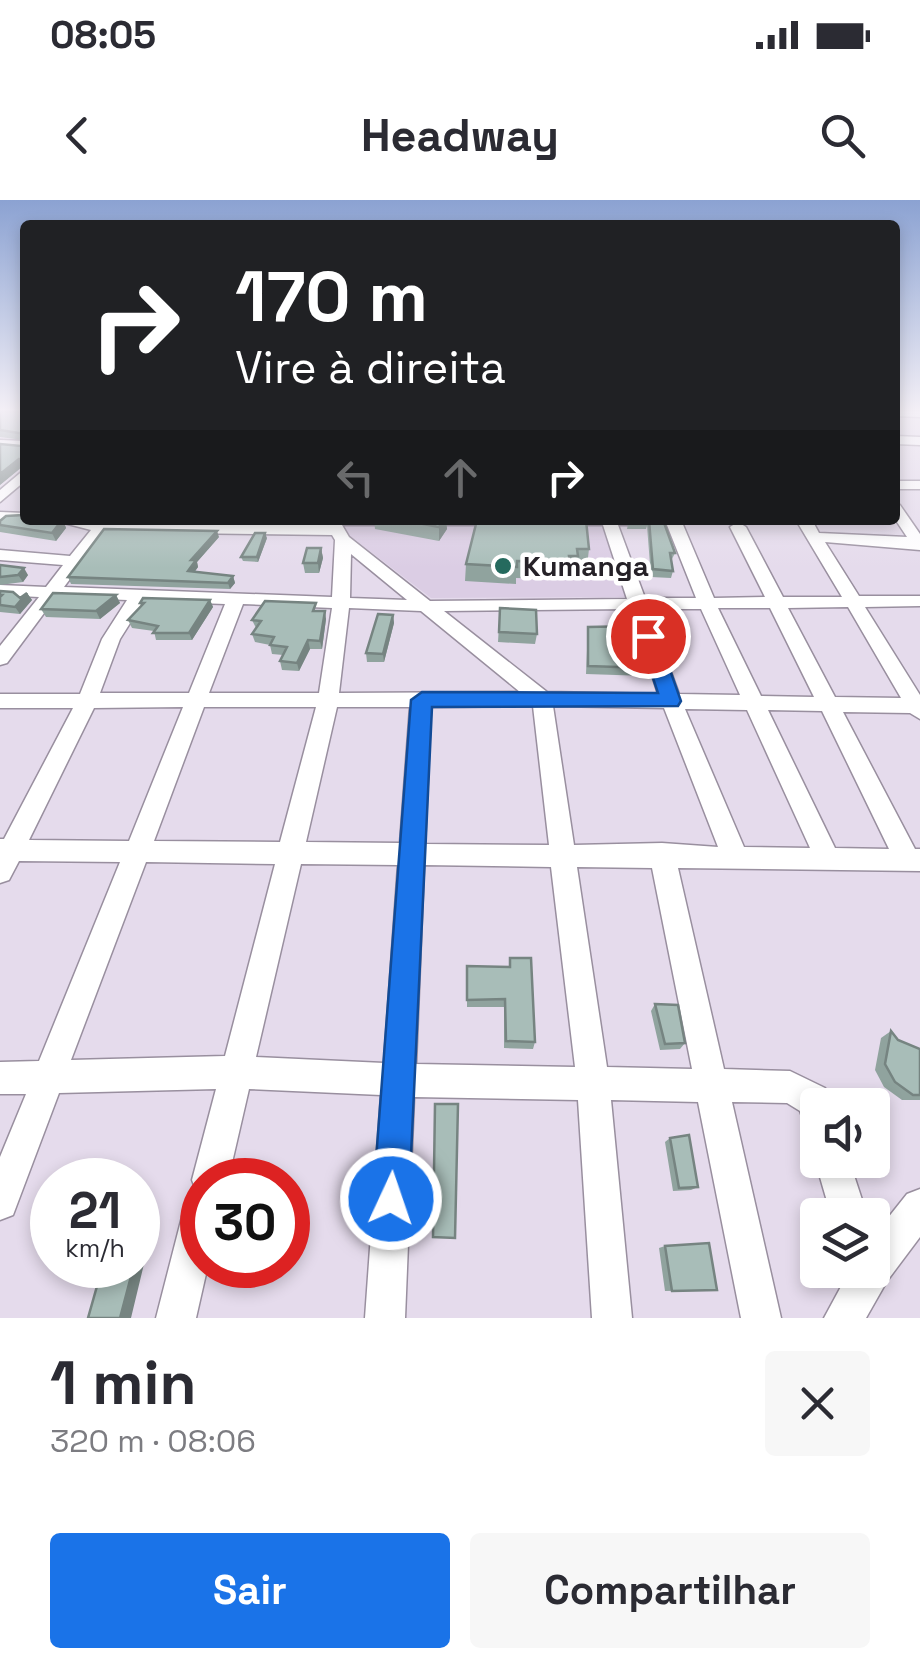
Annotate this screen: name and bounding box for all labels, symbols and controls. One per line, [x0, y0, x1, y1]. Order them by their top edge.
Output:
text: 08:05 [50, 11, 156, 59]
text: Headway [361, 107, 559, 164]
icon: back [50, 108, 105, 163]
icon: search [815, 108, 870, 163]
text: 170 m [235, 252, 428, 341]
icon: right [70, 260, 200, 390]
text: Vire à direita [235, 339, 506, 396]
icon: left [328, 450, 383, 505]
icon: ahead [433, 450, 488, 505]
icon: right [538, 450, 593, 505]
place label: Kumanga [523, 548, 649, 584]
marker: Kumanga [492, 555, 514, 577]
pin [606, 594, 691, 679]
icon: arrive [621, 609, 676, 664]
map controls [800, 1088, 890, 1288]
button: sound [800, 1088, 890, 1178]
position arrow [339, 1147, 443, 1251]
speed limit sign: 30 [180, 1158, 310, 1288]
text: 21 [69, 1179, 121, 1243]
button: layers [800, 1198, 890, 1288]
text: km/h [65, 1232, 125, 1264]
text: 1 min [50, 1345, 197, 1422]
button: close [765, 1351, 870, 1456]
text: 320 m · 08:06 [50, 1421, 256, 1461]
button: Sair [50, 1533, 450, 1648]
button: Compartilhar [470, 1533, 870, 1648]

